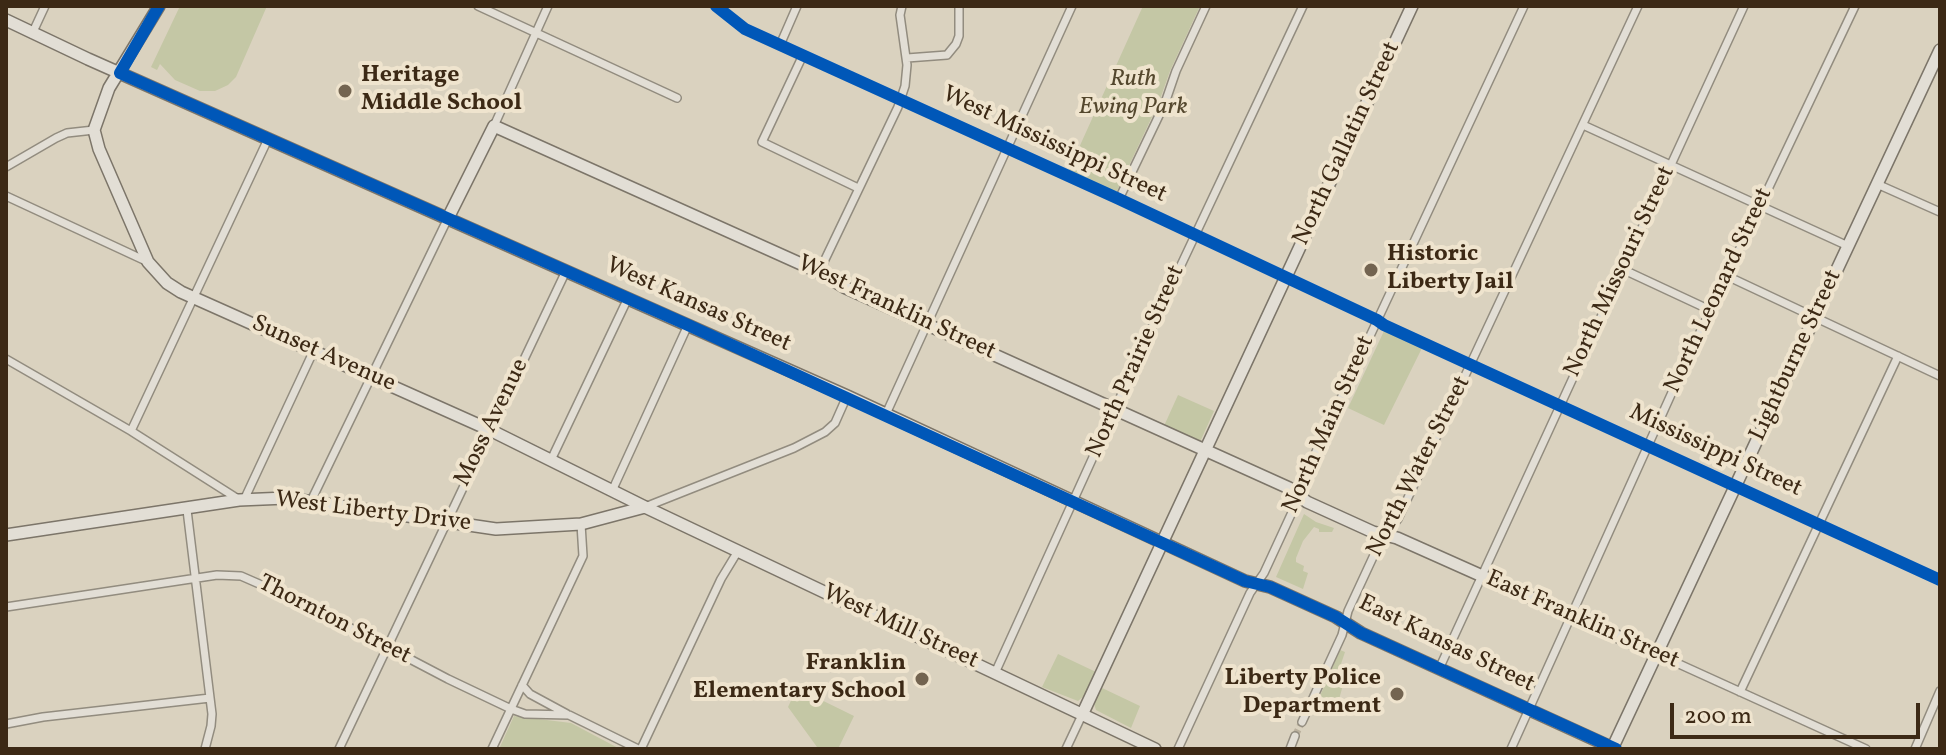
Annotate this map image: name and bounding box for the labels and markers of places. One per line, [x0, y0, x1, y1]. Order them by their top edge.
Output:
place label: Heritage Middle School [361, 63, 522, 119]
marker: Heritage Middle School [336, 82, 354, 100]
place label: Historic Liberty Jail [1387, 242, 1514, 298]
marker: Historic Liberty Jail [1362, 261, 1380, 279]
place label: Franklin Elementary School [693, 651, 906, 707]
place label: Liberty Police Department [1225, 666, 1381, 722]
marker: Franklin Elementary School [913, 670, 931, 688]
marker: Liberty Police Department [1388, 685, 1406, 703]

